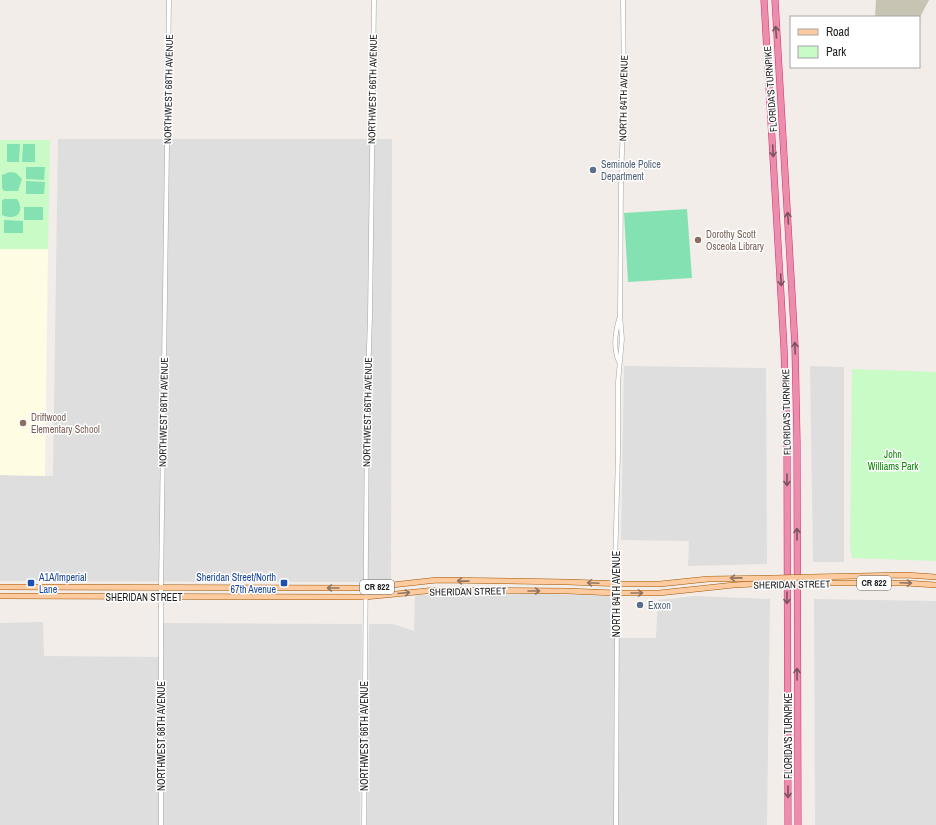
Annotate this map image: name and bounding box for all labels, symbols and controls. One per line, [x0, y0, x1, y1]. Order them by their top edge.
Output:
legend [790, 16, 920, 68]
text: Road [826, 24, 850, 40]
one-way arrow [773, 26, 780, 39]
street label: NORTHWEST 68TH AVENUE [161, 34, 176, 144]
street label: NORTHWEST 66TH AVENUE [365, 34, 380, 144]
text: Park [826, 44, 846, 60]
street label: FLORIDA'S TURNPIKE [761, 46, 780, 132]
street label: NORTH 64TH AVENUE [616, 55, 631, 141]
one-way arrow [770, 144, 777, 157]
place label: Seminole Police Department [601, 158, 661, 183]
marker: Seminole Police Department [588, 165, 598, 175]
one-way arrow [784, 212, 791, 225]
place label: Dorothy Scott Osceola Library [706, 228, 765, 253]
marker: Dorothy Scott Osceola Library [693, 235, 703, 245]
one-way arrow [778, 273, 785, 286]
one-way arrow [791, 342, 798, 355]
street label: NORTHWEST 68TH AVENUE [156, 357, 171, 467]
street label: NORTHWEST 66TH AVENUE [360, 357, 375, 467]
street label: FLORIDA'S TURNPIKE [779, 369, 794, 455]
place label: Driftwood Elementary School [31, 411, 100, 436]
marker: Driftwood Elementary School [18, 418, 28, 428]
park label: John Williams Park [868, 448, 919, 473]
one-way arrow [783, 473, 791, 486]
one-way arrow [793, 528, 801, 541]
street label: NORTH 64TH AVENUE [610, 551, 623, 637]
place label: A1A/Imperial Lane [38, 571, 87, 596]
place label: Sheridan Street/North 67th Avenue [196, 571, 276, 596]
one-way arrow [730, 574, 743, 582]
road number: CR 822 [857, 576, 891, 590]
one-way arrow [457, 577, 470, 584]
street label: SHERIDAN STREET [753, 577, 831, 592]
marker: A1A/Imperial Lane [26, 578, 36, 588]
marker: Sheridan Street/North 67th Avenue [279, 578, 289, 588]
road number: CR 822 [360, 580, 394, 594]
one-way arrow [587, 580, 600, 587]
one-way arrow [899, 580, 912, 587]
one-way arrow [327, 584, 340, 592]
street label: SHERIDAN STREET [429, 584, 507, 599]
one-way arrow [527, 587, 540, 595]
one-way arrow [630, 589, 643, 597]
one-way arrow [397, 590, 410, 597]
street label: SHERIDAN STREET [106, 591, 183, 604]
one-way arrow [783, 591, 791, 604]
place label: Exxon [648, 599, 671, 612]
marker: Exxon [635, 600, 645, 610]
one-way arrow [794, 668, 801, 681]
street label: NORTHWEST 68TH AVENUE [155, 681, 168, 791]
street label: NORTHWEST 66TH AVENUE [358, 681, 371, 791]
street label: FLORIDA'S TURNPIKE [782, 693, 795, 779]
one-way arrow [784, 785, 792, 798]

